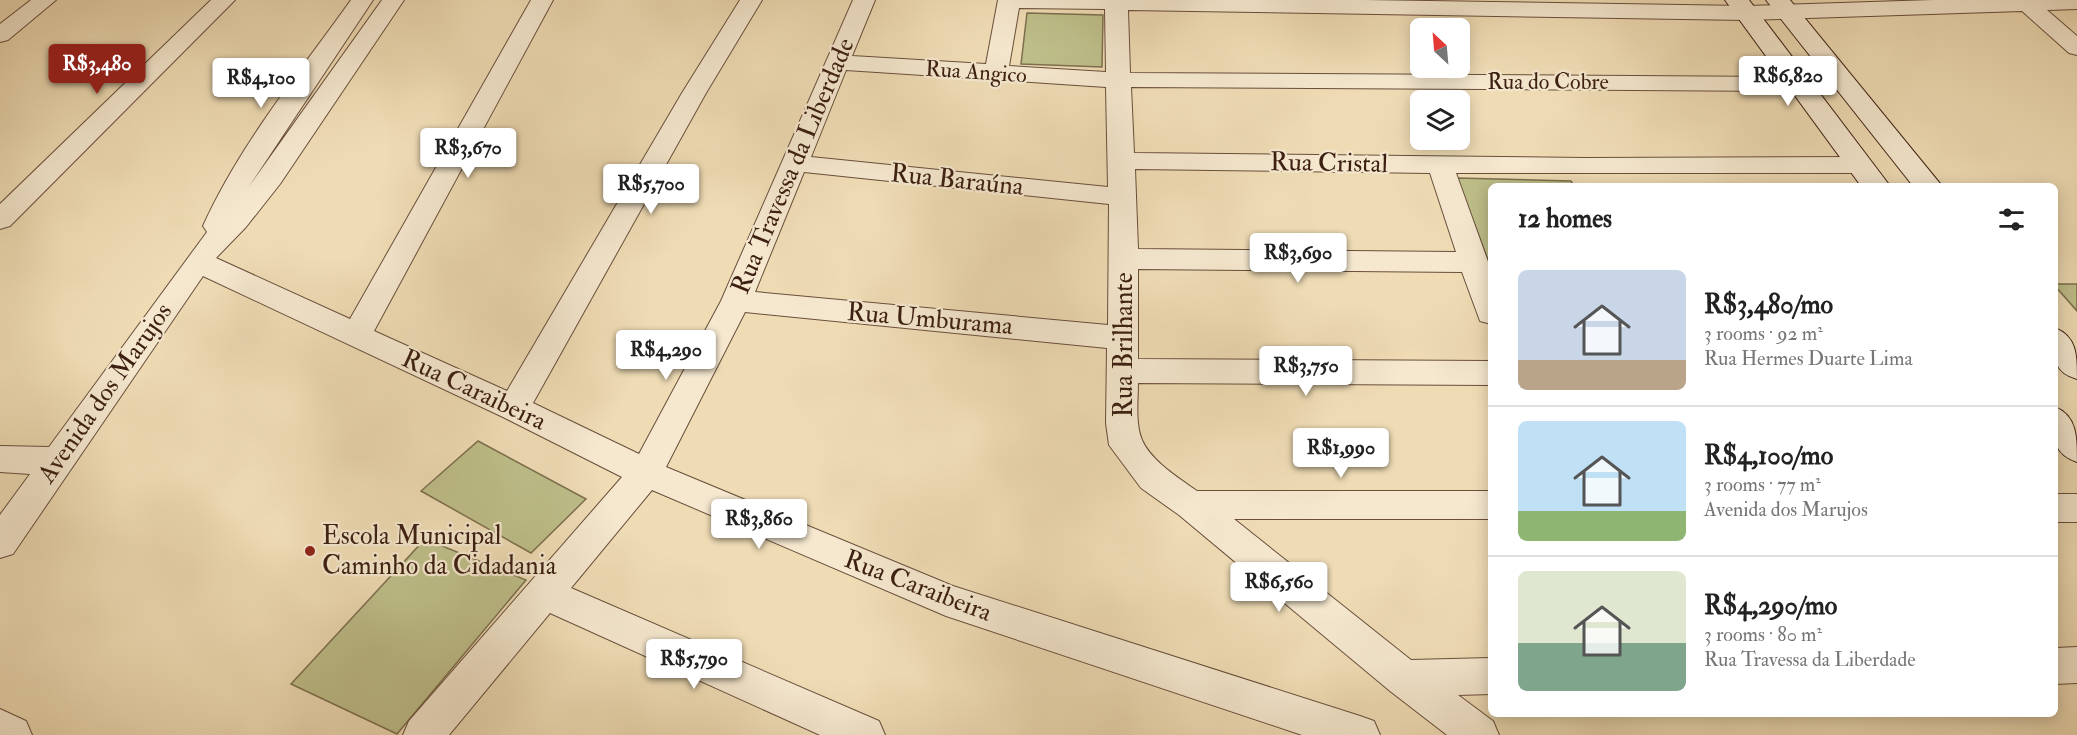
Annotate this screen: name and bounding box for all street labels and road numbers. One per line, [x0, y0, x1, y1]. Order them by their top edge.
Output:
street label: Rua Travessa da Liberdade [725, 33, 862, 299]
street label: Rua Angico [924, 54, 1028, 90]
street label: Rua do Cobre [1487, 68, 1609, 96]
street label: Rua Cristal [1270, 146, 1389, 180]
street label: Rua Baraúna [889, 157, 1025, 203]
street label: Rua Brilhante [1108, 272, 1140, 418]
street label: Rua Umburama [846, 296, 1015, 342]
street label: Avenida dos Marujos [30, 297, 179, 490]
street label: Rua Caraibeira [397, 343, 552, 438]
street label: Rua Caraibeira [840, 543, 997, 629]

